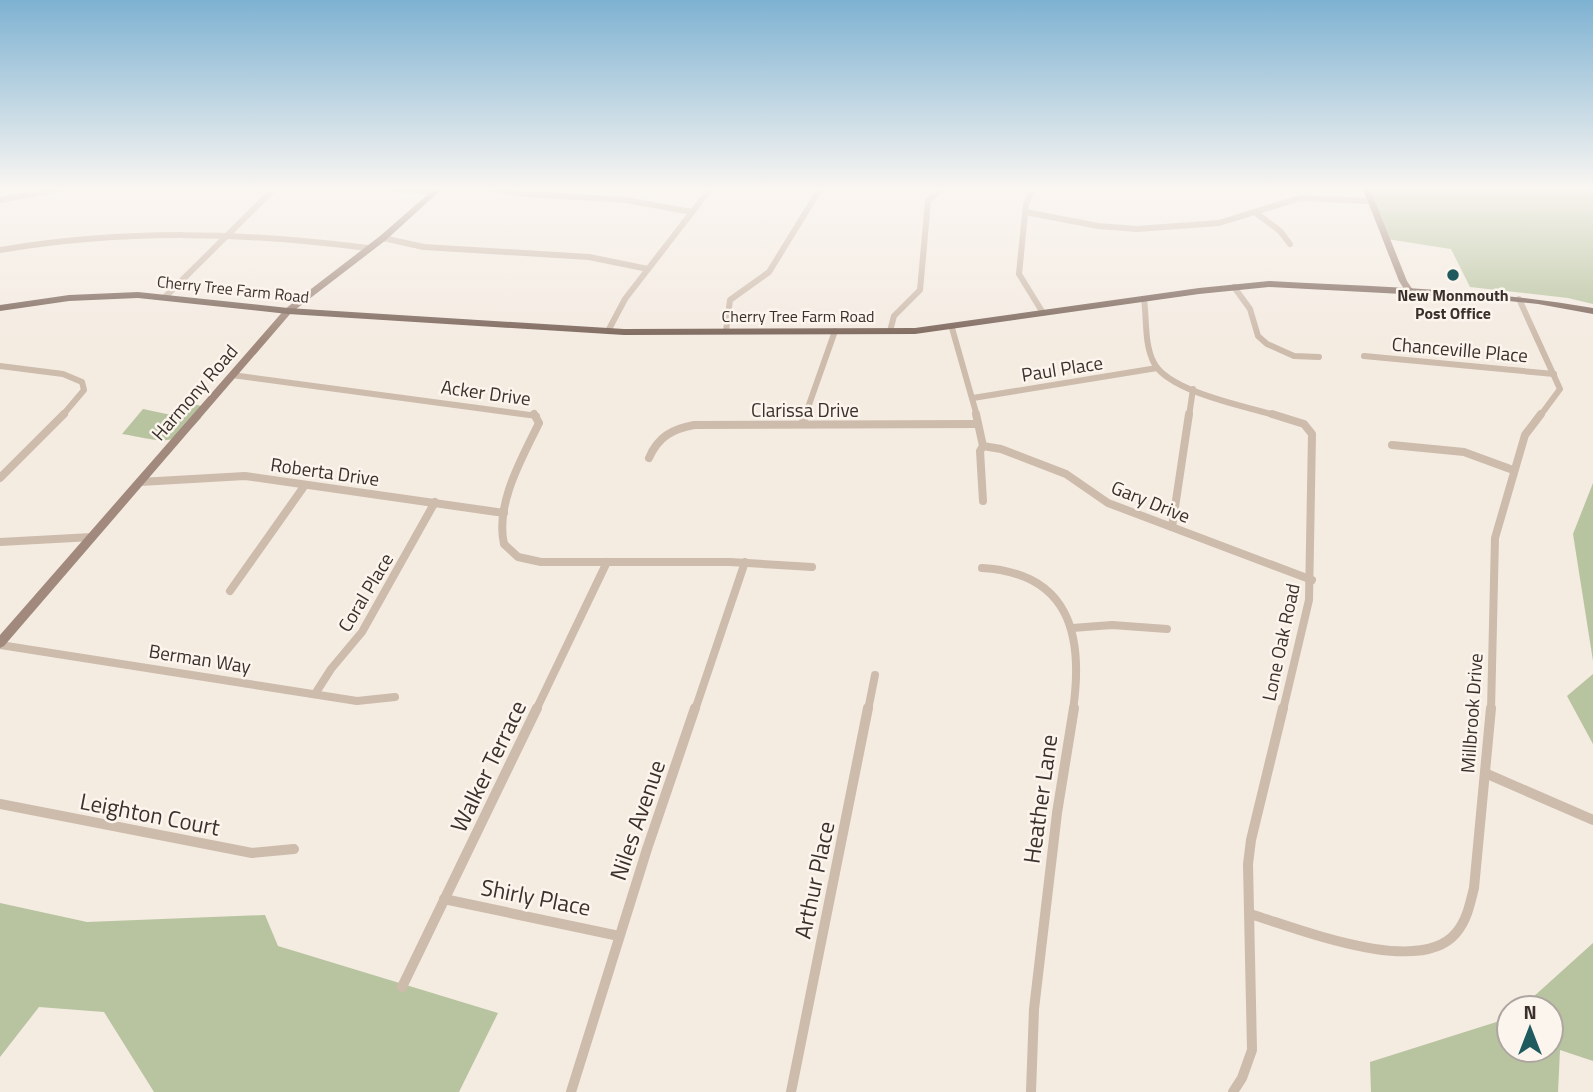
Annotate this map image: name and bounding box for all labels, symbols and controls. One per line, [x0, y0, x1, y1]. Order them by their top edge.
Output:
marker: New Monmouth Post Office [1445, 267, 1461, 283]
street label: Cherry Tree Farm Road [156, 269, 310, 309]
place label: New Monmouth Post Office [1397, 283, 1509, 325]
street label: Cherry Tree Farm Road [722, 304, 874, 328]
street label: Chanceville Place [1391, 329, 1529, 369]
street label: Harmony Road [144, 337, 244, 447]
street label: Paul Place [1019, 347, 1105, 389]
street label: Acker Drive [439, 371, 533, 413]
street label: Clarissa Drive [751, 395, 859, 424]
street label: Roberta Drive [269, 449, 381, 493]
street label: Gary Drive [1107, 472, 1195, 530]
street label: Coral Place [330, 547, 400, 637]
street label: Lone Oak Road [1253, 581, 1307, 703]
street label: Berman Way [147, 636, 253, 680]
street label: Millbrook Drive [1452, 652, 1490, 774]
street label: Walker Terrace [441, 694, 535, 838]
street label: Heather Lane [1014, 732, 1066, 866]
street label: Niles Avenue [600, 755, 674, 885]
street label: Leighton Court [77, 783, 223, 845]
street label: Arthur Place [784, 818, 844, 942]
street label: Shirly Place [478, 869, 594, 925]
north arrow [1495, 994, 1565, 1064]
text: N [1523, 997, 1537, 1026]

